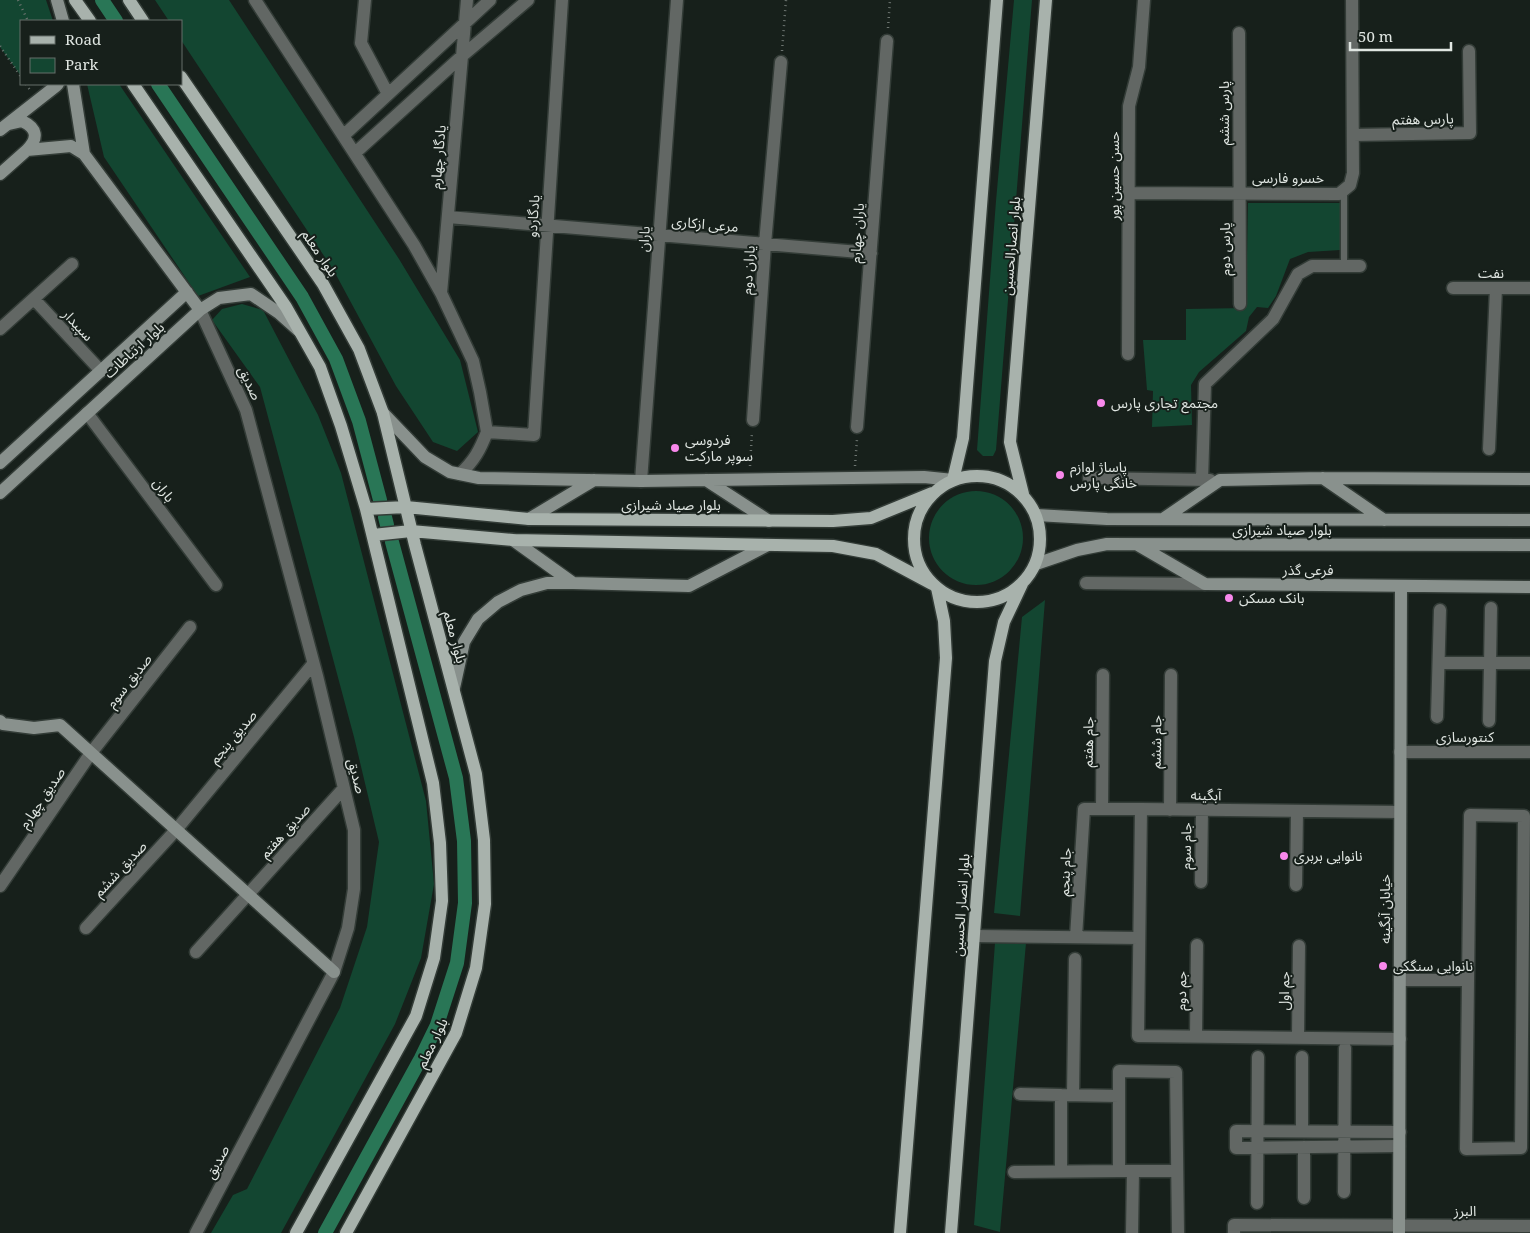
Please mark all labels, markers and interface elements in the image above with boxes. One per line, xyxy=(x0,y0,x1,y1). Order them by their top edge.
legend xyxy=(20,20,182,85)
scale bar xyxy=(1350,20,1451,52)
text: 50 m xyxy=(1358,26,1393,46)
text: Road xyxy=(65,29,101,49)
text: Park xyxy=(65,54,99,74)
street label: پارس ششم xyxy=(1214,81,1235,145)
street label: پارس هفتم xyxy=(1392,108,1454,131)
street label: یادگار چهارم xyxy=(425,124,452,190)
street label: حسن حسین پور xyxy=(1104,131,1124,222)
street label: خسرو فارسی xyxy=(1252,168,1324,187)
street label: یادگار‌دو xyxy=(522,194,543,238)
street label: بلوار انصارالحسین xyxy=(997,196,1024,296)
street label: یاران چهارم xyxy=(845,202,870,264)
street label: مرعی ازکاری xyxy=(671,211,739,236)
street label: پارس دوم xyxy=(1215,222,1236,276)
street label: بلوار معلم xyxy=(296,225,343,281)
street label: یاران xyxy=(633,225,654,253)
street label: یاران دوم xyxy=(736,245,761,295)
street label: نفت xyxy=(1478,263,1504,282)
street label: سپیدار xyxy=(57,304,98,346)
street label: بلوار ارتباطات xyxy=(99,317,168,382)
street label: صدیق xyxy=(233,363,267,404)
place label: مجتمع تجاری پارس xyxy=(1111,393,1218,414)
marker: مجتمع تجاری پارس xyxy=(1095,397,1107,409)
place label: فردوسی سوپر مارکت xyxy=(685,430,753,466)
marker: فردوسی سوپر مارکت xyxy=(669,442,681,454)
place label: پاساژ لوازم خانگی پارس xyxy=(1070,457,1137,493)
marker: پاساژ لوازم خانگی پارس xyxy=(1054,469,1066,481)
street label: باران xyxy=(149,474,180,506)
street label: بلوار صیاد شیرازی xyxy=(621,495,721,514)
street label: بلوار صیاد شیرازی xyxy=(1232,520,1332,539)
street label: فرعی گذر xyxy=(1282,560,1333,579)
place label: بانک مسکن xyxy=(1239,588,1305,607)
marker: بانک مسکن xyxy=(1223,592,1235,604)
street label: بلوار معلم xyxy=(437,609,472,666)
street label: صدیق سوم xyxy=(102,650,157,713)
street label: صدیق پنجم xyxy=(204,705,263,769)
street label: جام ششم xyxy=(1146,715,1167,769)
street label: جام هفتم xyxy=(1078,716,1099,768)
street label: کنتورسازی xyxy=(1436,727,1494,746)
street label: صدیق xyxy=(343,756,371,796)
street label: صدیق چهارم xyxy=(14,763,71,833)
street label: آبگینه xyxy=(1190,785,1223,804)
street label: صدیق هفتم xyxy=(255,799,316,863)
street label: جام سوم xyxy=(1176,822,1197,870)
street label: صدیق ششم xyxy=(89,836,152,902)
place label: نانوایی بربری xyxy=(1294,846,1363,865)
street label: جام پنجم xyxy=(1054,847,1077,897)
marker: نانوایی بربری xyxy=(1278,850,1290,862)
street label: بلوار انصار الحسین xyxy=(947,853,974,957)
street label: خیابان آبگینه xyxy=(1375,874,1394,944)
place label: نانوایی سنگکی xyxy=(1393,956,1473,975)
marker: نانوایی سنگکی xyxy=(1377,960,1389,972)
street label: جم دوم xyxy=(1171,971,1192,1011)
street label: جم اول xyxy=(1274,971,1295,1011)
street label: بلوار معلم xyxy=(411,1014,454,1072)
street label: صدیق xyxy=(200,1141,234,1182)
street label: البرز xyxy=(1453,1201,1476,1220)

